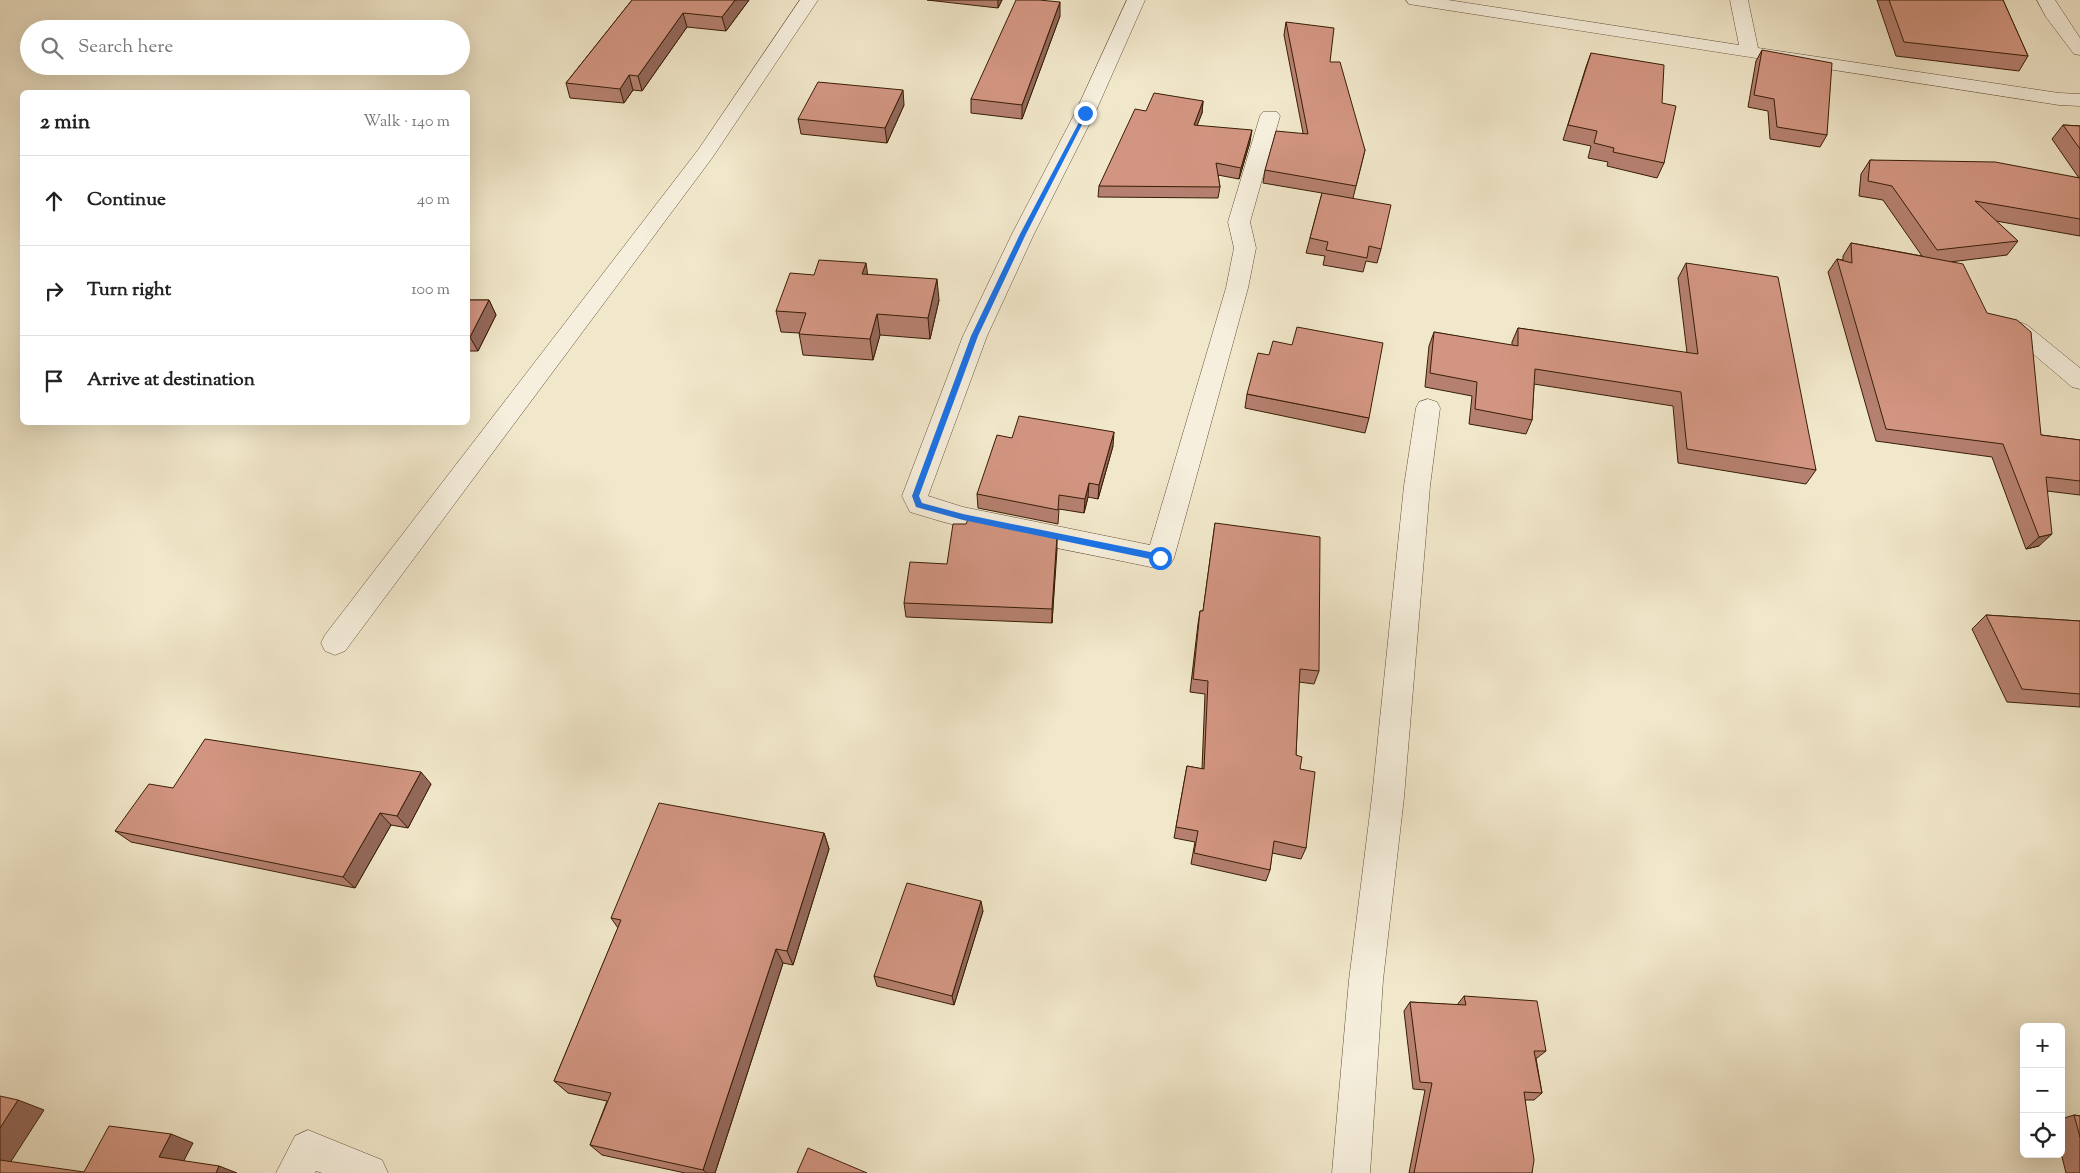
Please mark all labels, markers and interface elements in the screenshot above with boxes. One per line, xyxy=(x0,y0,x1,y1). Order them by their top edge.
search box xyxy=(20,20,470,75)
icon: search xyxy=(38,34,66,62)
text: Search here xyxy=(78,34,173,61)
route end xyxy=(1074,102,1097,125)
text: 2 min xyxy=(40,108,90,138)
text: Walk · 140 m xyxy=(363,111,450,134)
icon: ahead xyxy=(40,187,68,215)
text: Continue xyxy=(87,187,166,214)
text: 40 m xyxy=(417,189,450,212)
icon: right xyxy=(40,277,68,305)
text: Turn right xyxy=(87,277,171,304)
text: 100 m xyxy=(411,279,450,302)
icon: arrive xyxy=(40,367,68,395)
text: Arrive at destination xyxy=(87,367,255,394)
route start xyxy=(1149,547,1172,570)
map controls xyxy=(2020,1023,2065,1158)
button: + xyxy=(2020,1023,2065,1068)
button: − xyxy=(2020,1068,2065,1113)
button: locate xyxy=(2020,1113,2065,1158)

